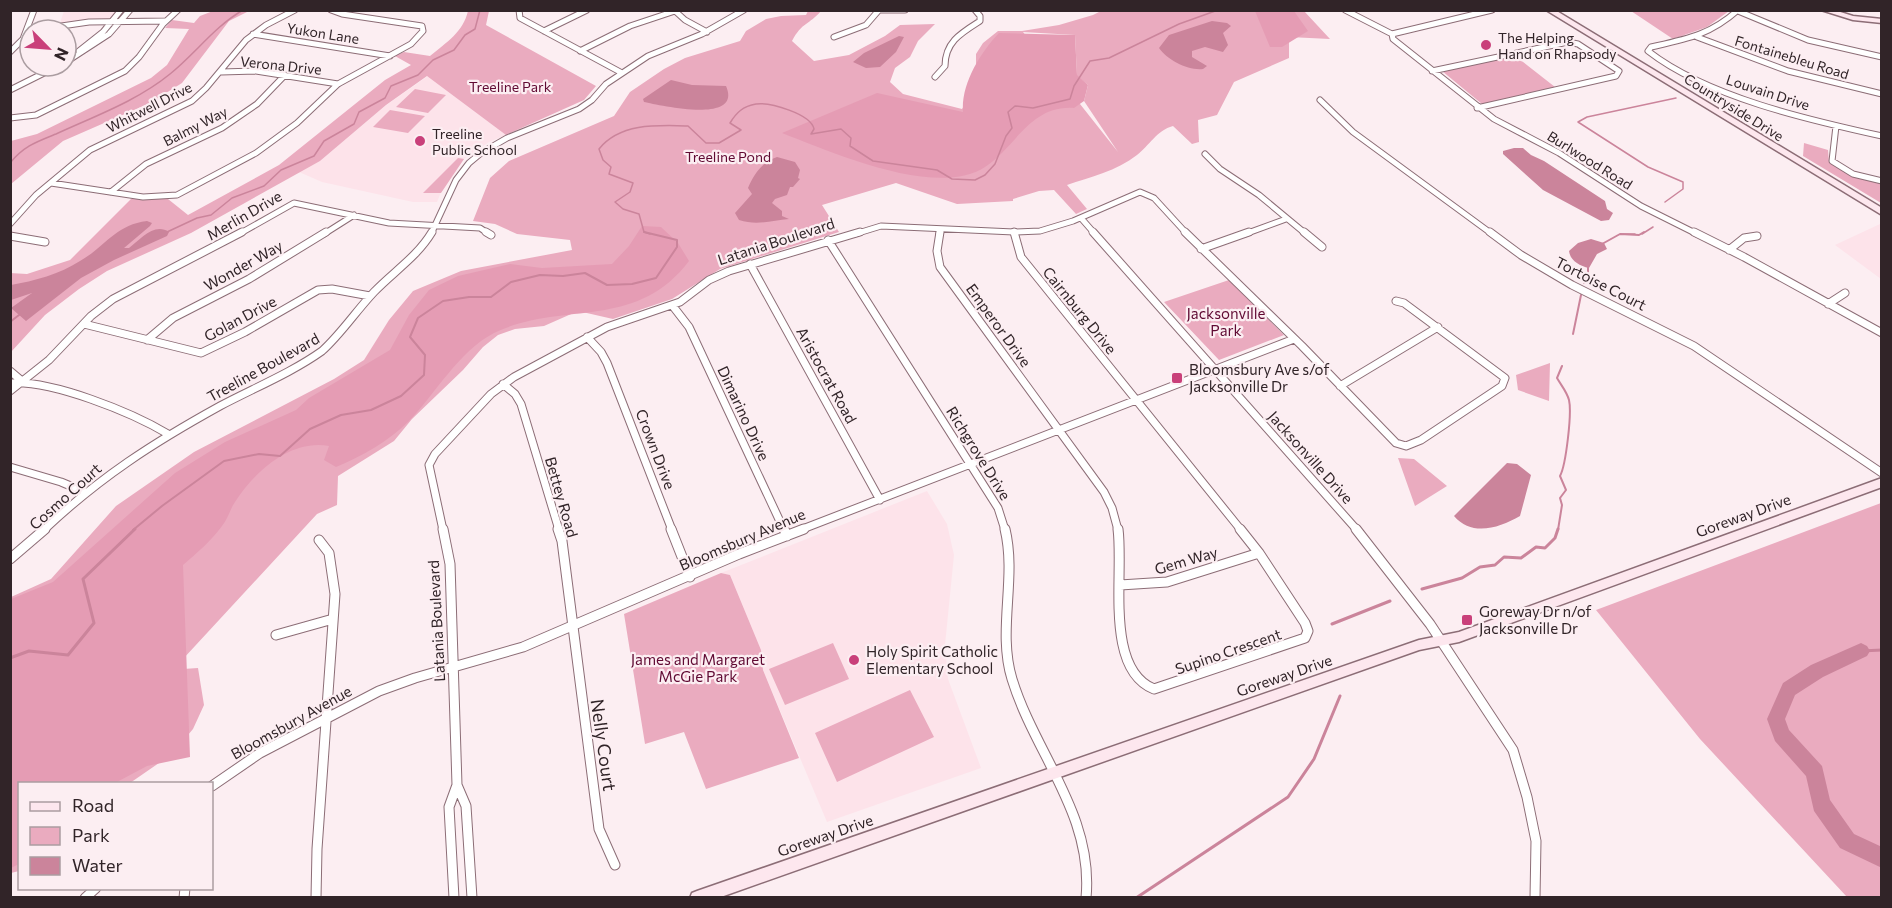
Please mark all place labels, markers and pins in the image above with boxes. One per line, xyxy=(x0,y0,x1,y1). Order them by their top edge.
place label: The Helping Hand on Rhapsody xyxy=(1498,29,1617,62)
marker: The Helping Hand on Rhapsody xyxy=(1479,38,1493,52)
place label: Treeline Public School xyxy=(432,125,517,158)
marker: Treeline Public School xyxy=(413,134,427,148)
place label: Bloomsbury Ave s/of Jacksonville Dr xyxy=(1189,360,1329,395)
marker: Bloomsbury Ave s/of Jacksonville Dr xyxy=(1170,371,1184,385)
place label: Goreway Dr n/of Jacksonville Dr xyxy=(1479,602,1591,637)
marker: Goreway Dr n/of Jacksonville Dr xyxy=(1460,613,1474,627)
place label: Holy Spirit Catholic Elementary School xyxy=(866,642,998,677)
marker: Holy Spirit Catholic Elementary School xyxy=(847,653,861,667)

